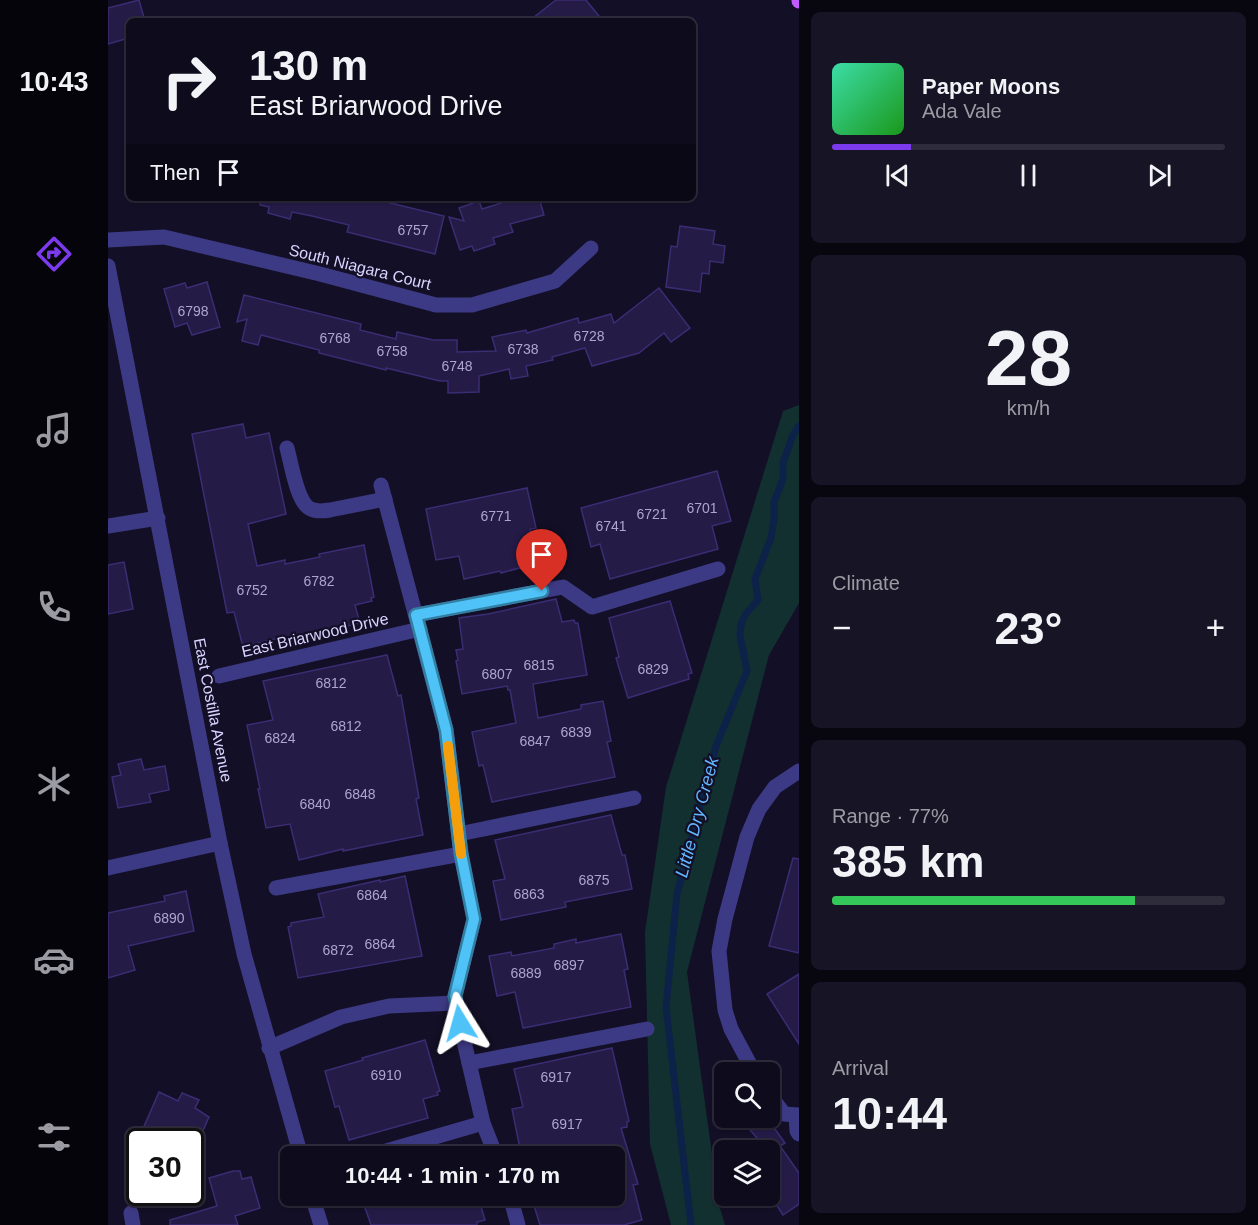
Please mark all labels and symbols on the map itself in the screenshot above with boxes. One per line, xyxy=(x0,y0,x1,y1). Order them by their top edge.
house number: 6757 xyxy=(397,222,429,238)
street label: South Niagara Court xyxy=(287,241,433,293)
house number: 6798 xyxy=(177,303,209,319)
house number: 6728 xyxy=(573,328,605,344)
house number: 6768 xyxy=(319,330,351,346)
house number: 6738 xyxy=(507,341,539,357)
house number: 6758 xyxy=(376,343,408,359)
house number: 6748 xyxy=(441,358,473,374)
house number: 6701 xyxy=(686,500,718,516)
house number: 6721 xyxy=(636,506,668,522)
house number: 6771 xyxy=(480,508,512,524)
house number: 6741 xyxy=(595,518,627,534)
pin xyxy=(516,529,567,591)
house number: 6782 xyxy=(303,573,335,589)
house number: 6752 xyxy=(236,582,268,598)
street label: East Briarwood Drive xyxy=(240,610,390,660)
street label: East Costilla Avenue xyxy=(191,636,235,784)
house number: 6815 xyxy=(523,657,555,673)
house number: 6829 xyxy=(637,661,669,677)
house number: 6807 xyxy=(481,666,513,682)
house number: 6812 xyxy=(315,675,347,691)
house number: 6812 xyxy=(330,718,362,734)
house number: 6839 xyxy=(560,724,592,740)
house number: 6824 xyxy=(264,730,296,746)
house number: 6847 xyxy=(519,733,551,749)
water label: Little Dry Creek xyxy=(671,754,723,879)
house number: 6848 xyxy=(344,786,376,802)
house number: 6840 xyxy=(299,796,331,812)
house number: 6875 xyxy=(578,872,610,888)
house number: 6863 xyxy=(513,886,545,902)
house number: 6864 xyxy=(356,887,388,903)
house number: 6890 xyxy=(153,910,185,926)
house number: 6864 xyxy=(364,936,396,952)
house number: 6872 xyxy=(322,942,354,958)
house number: 6897 xyxy=(553,957,585,973)
house number: 6889 xyxy=(510,965,542,981)
position arrow xyxy=(428,991,492,1055)
house number: 6910 xyxy=(370,1067,402,1083)
house number: 6917 xyxy=(540,1069,572,1085)
house number: 6917 xyxy=(551,1116,583,1132)
speed limit sign: 30 xyxy=(126,1128,204,1206)

